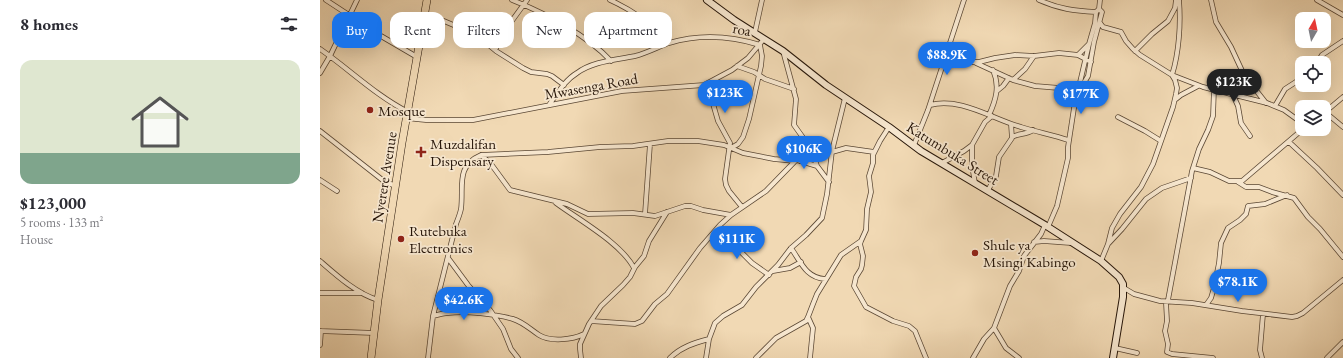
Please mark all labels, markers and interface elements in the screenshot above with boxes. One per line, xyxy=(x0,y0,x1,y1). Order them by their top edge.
chip: Buy xyxy=(332,12,382,48)
chip: Rent xyxy=(390,12,445,48)
chip: Filters xyxy=(453,12,514,48)
chip: New xyxy=(522,12,576,48)
chip: Apartment xyxy=(584,12,672,48)
north arrow xyxy=(1295,12,1331,48)
map controls xyxy=(1295,12,1331,136)
text: 8 homes xyxy=(20,13,78,35)
icon: filters xyxy=(278,13,300,35)
street label: roa xyxy=(731,18,753,40)
pin: $88.9K xyxy=(914,42,980,76)
text: $88.9K xyxy=(927,46,967,63)
button: locate xyxy=(1295,56,1331,92)
street label: Mwasenga Road xyxy=(543,68,640,104)
pin: $123K xyxy=(1206,69,1262,103)
text: $123K xyxy=(1216,73,1252,90)
pin: $123K xyxy=(697,80,753,114)
pin: $177K xyxy=(1053,81,1109,115)
text: $123K xyxy=(707,84,743,101)
text: $177K xyxy=(1063,85,1099,102)
icon: home xyxy=(124,86,196,158)
button: layers xyxy=(1295,100,1331,136)
place label: Mosque xyxy=(378,101,425,120)
marker: Mosque xyxy=(365,105,375,115)
street label: Katumbuka Street xyxy=(903,117,1003,189)
street label: Nyerere Avenue xyxy=(367,130,401,224)
place label: Muzdalifan Dispensary xyxy=(430,134,496,170)
pin: $106K xyxy=(776,136,832,170)
text: $106K xyxy=(786,140,822,157)
marker: Muzdalifan Dispensary xyxy=(415,146,427,158)
text: $123,000 xyxy=(20,192,86,214)
text: 5 rooms · 133 m² xyxy=(20,214,104,231)
place label: Rutebuka Electronics xyxy=(409,221,473,257)
pin: $111K xyxy=(709,226,765,260)
text: $111K xyxy=(719,230,755,247)
text: House xyxy=(20,231,53,248)
marker: Rutebuka Electronics xyxy=(396,234,406,244)
place label: Shule ya Msingi Kabingo xyxy=(983,235,1076,271)
marker: Shule ya Msingi Kabingo xyxy=(970,248,980,258)
pin: $78.1K xyxy=(1205,269,1271,303)
text: $78.1K xyxy=(1218,273,1258,290)
pin: $42.6K xyxy=(431,287,497,321)
text: $42.6K xyxy=(444,291,484,308)

